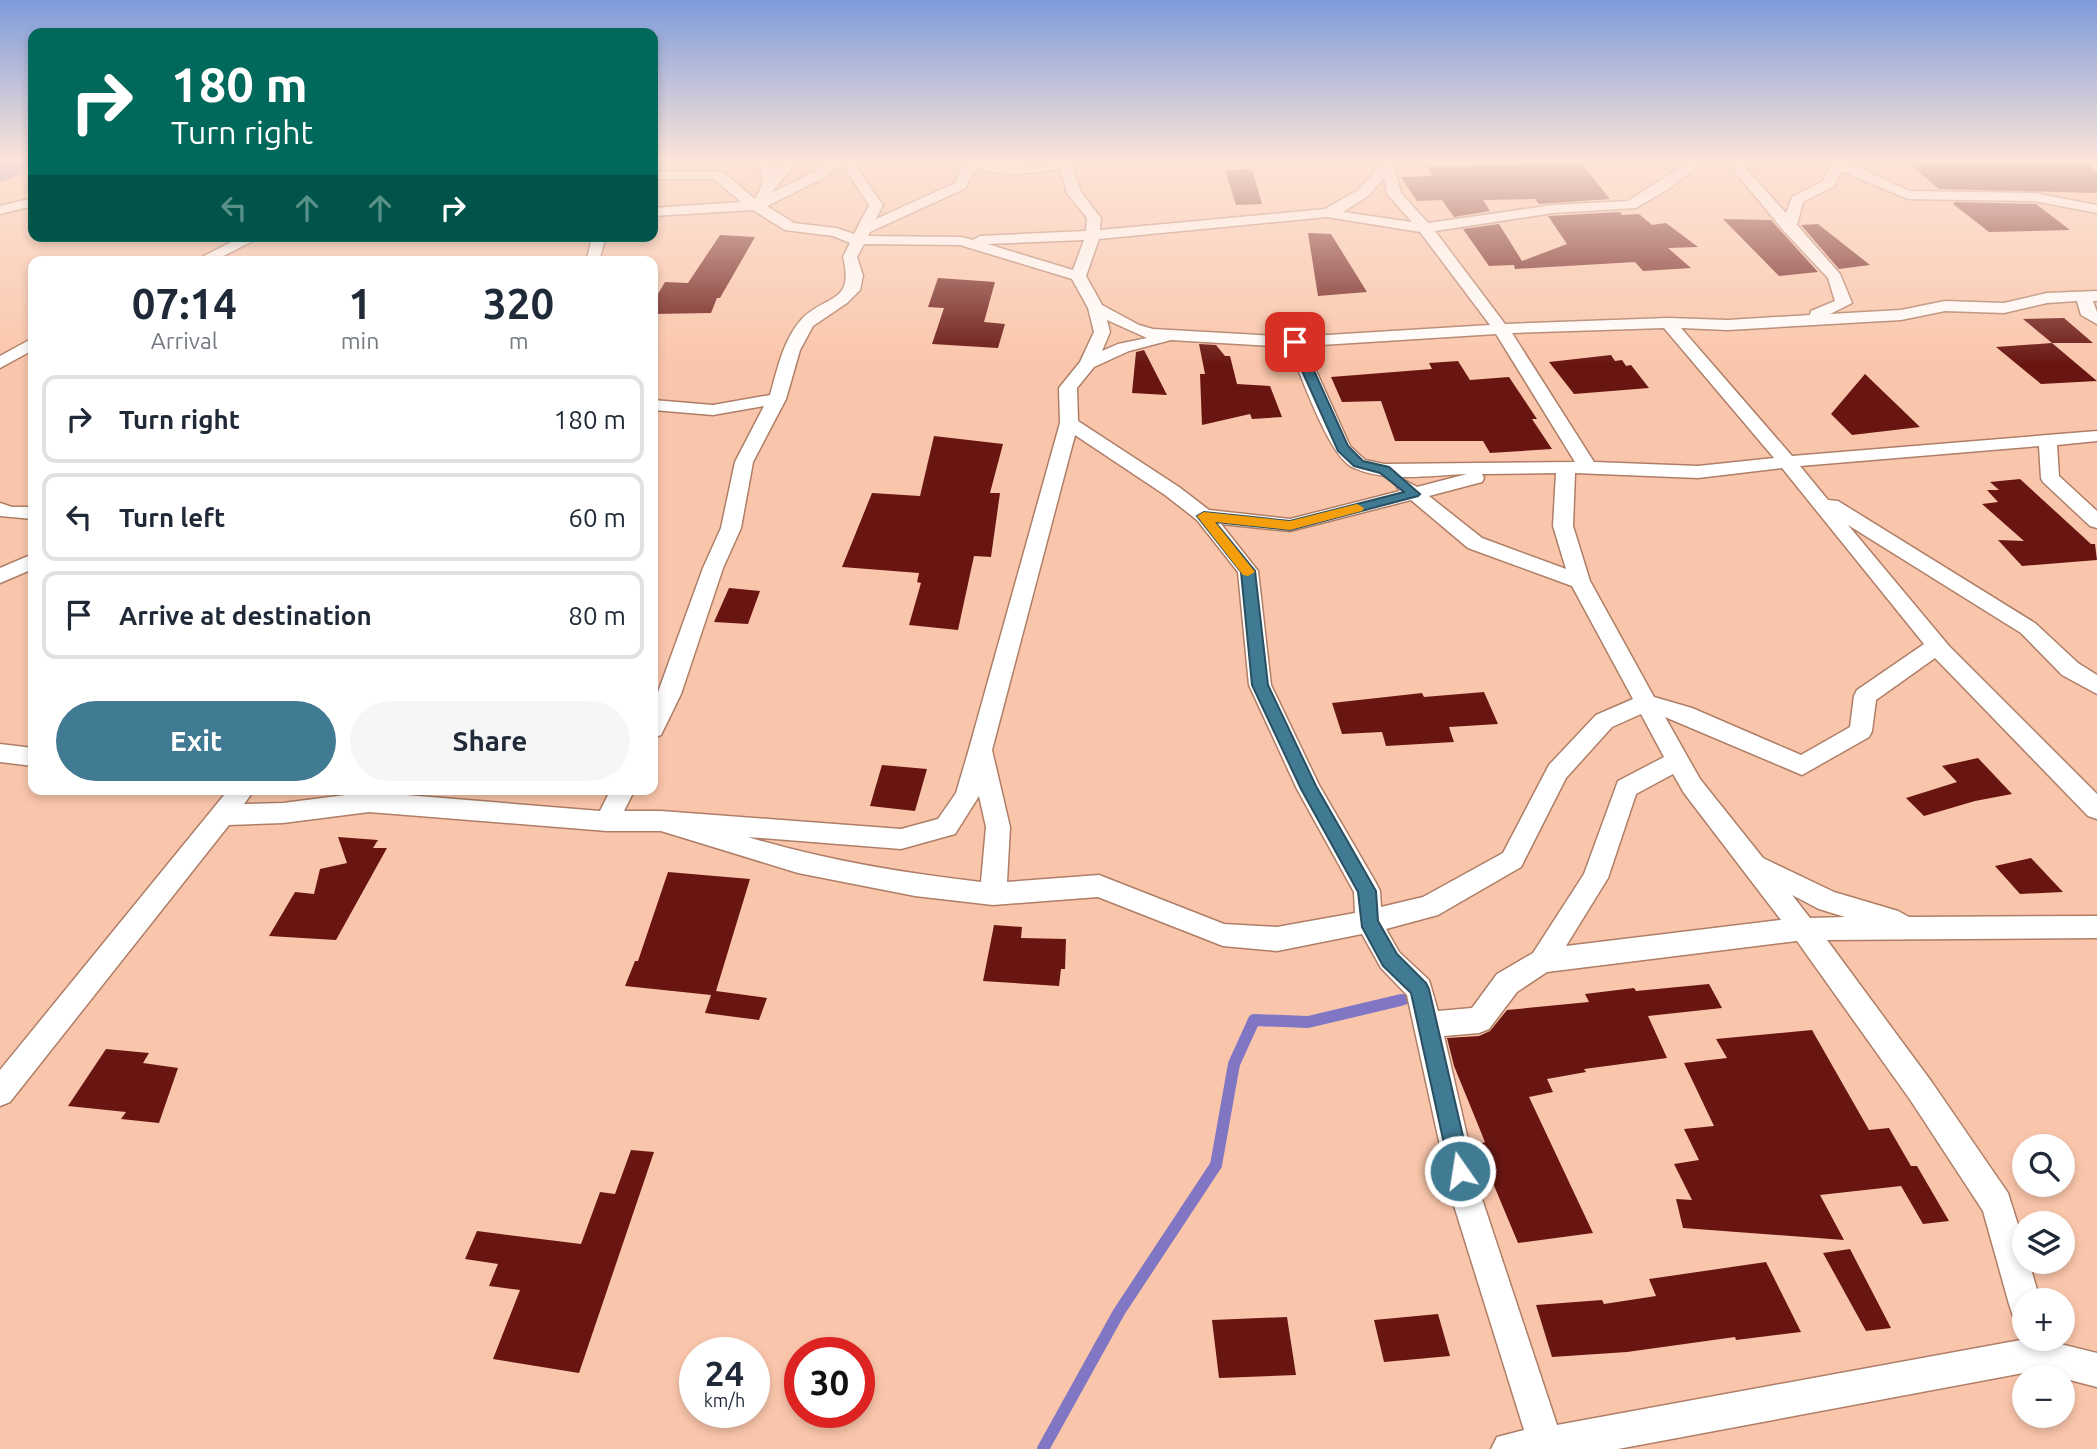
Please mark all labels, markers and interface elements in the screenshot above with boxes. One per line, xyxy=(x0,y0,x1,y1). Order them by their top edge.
icon: right xyxy=(56,56,147,147)
text: 180 m xyxy=(171,56,308,111)
text: Turn right xyxy=(171,114,313,150)
icon: left xyxy=(215,189,253,227)
icon: ahead xyxy=(288,189,326,227)
icon: ahead xyxy=(361,189,399,227)
icon: right xyxy=(434,189,472,227)
text: 07:14 xyxy=(132,280,237,327)
text: 1 xyxy=(348,280,372,327)
text: 320 xyxy=(483,280,554,327)
pin xyxy=(1265,312,1325,372)
icon: arrive xyxy=(1276,323,1314,361)
text: Arrival xyxy=(151,328,218,353)
text: min xyxy=(341,328,379,353)
text: m xyxy=(509,328,529,353)
icon: right xyxy=(60,400,98,438)
text: Turn right xyxy=(119,405,240,434)
text: 180 m xyxy=(554,405,626,434)
icon: left xyxy=(60,498,98,536)
text: Turn left xyxy=(119,503,225,532)
text: 60 m xyxy=(568,503,626,532)
icon: arrive xyxy=(60,596,98,634)
text: Arrive at destination xyxy=(119,601,372,630)
text: 80 m xyxy=(568,601,626,630)
button: Exit xyxy=(56,701,336,781)
button: Share xyxy=(350,701,630,781)
position arrow xyxy=(1423,1134,1497,1208)
map controls xyxy=(2012,1134,2075,1428)
button: search xyxy=(2012,1134,2075,1197)
button: layers xyxy=(2012,1211,2075,1274)
button: + xyxy=(2012,1288,2075,1351)
speed limit sign: 30 xyxy=(784,1337,875,1428)
text: 24 xyxy=(705,1353,744,1393)
button: − xyxy=(2012,1365,2075,1428)
text: km/h xyxy=(704,1390,745,1410)

